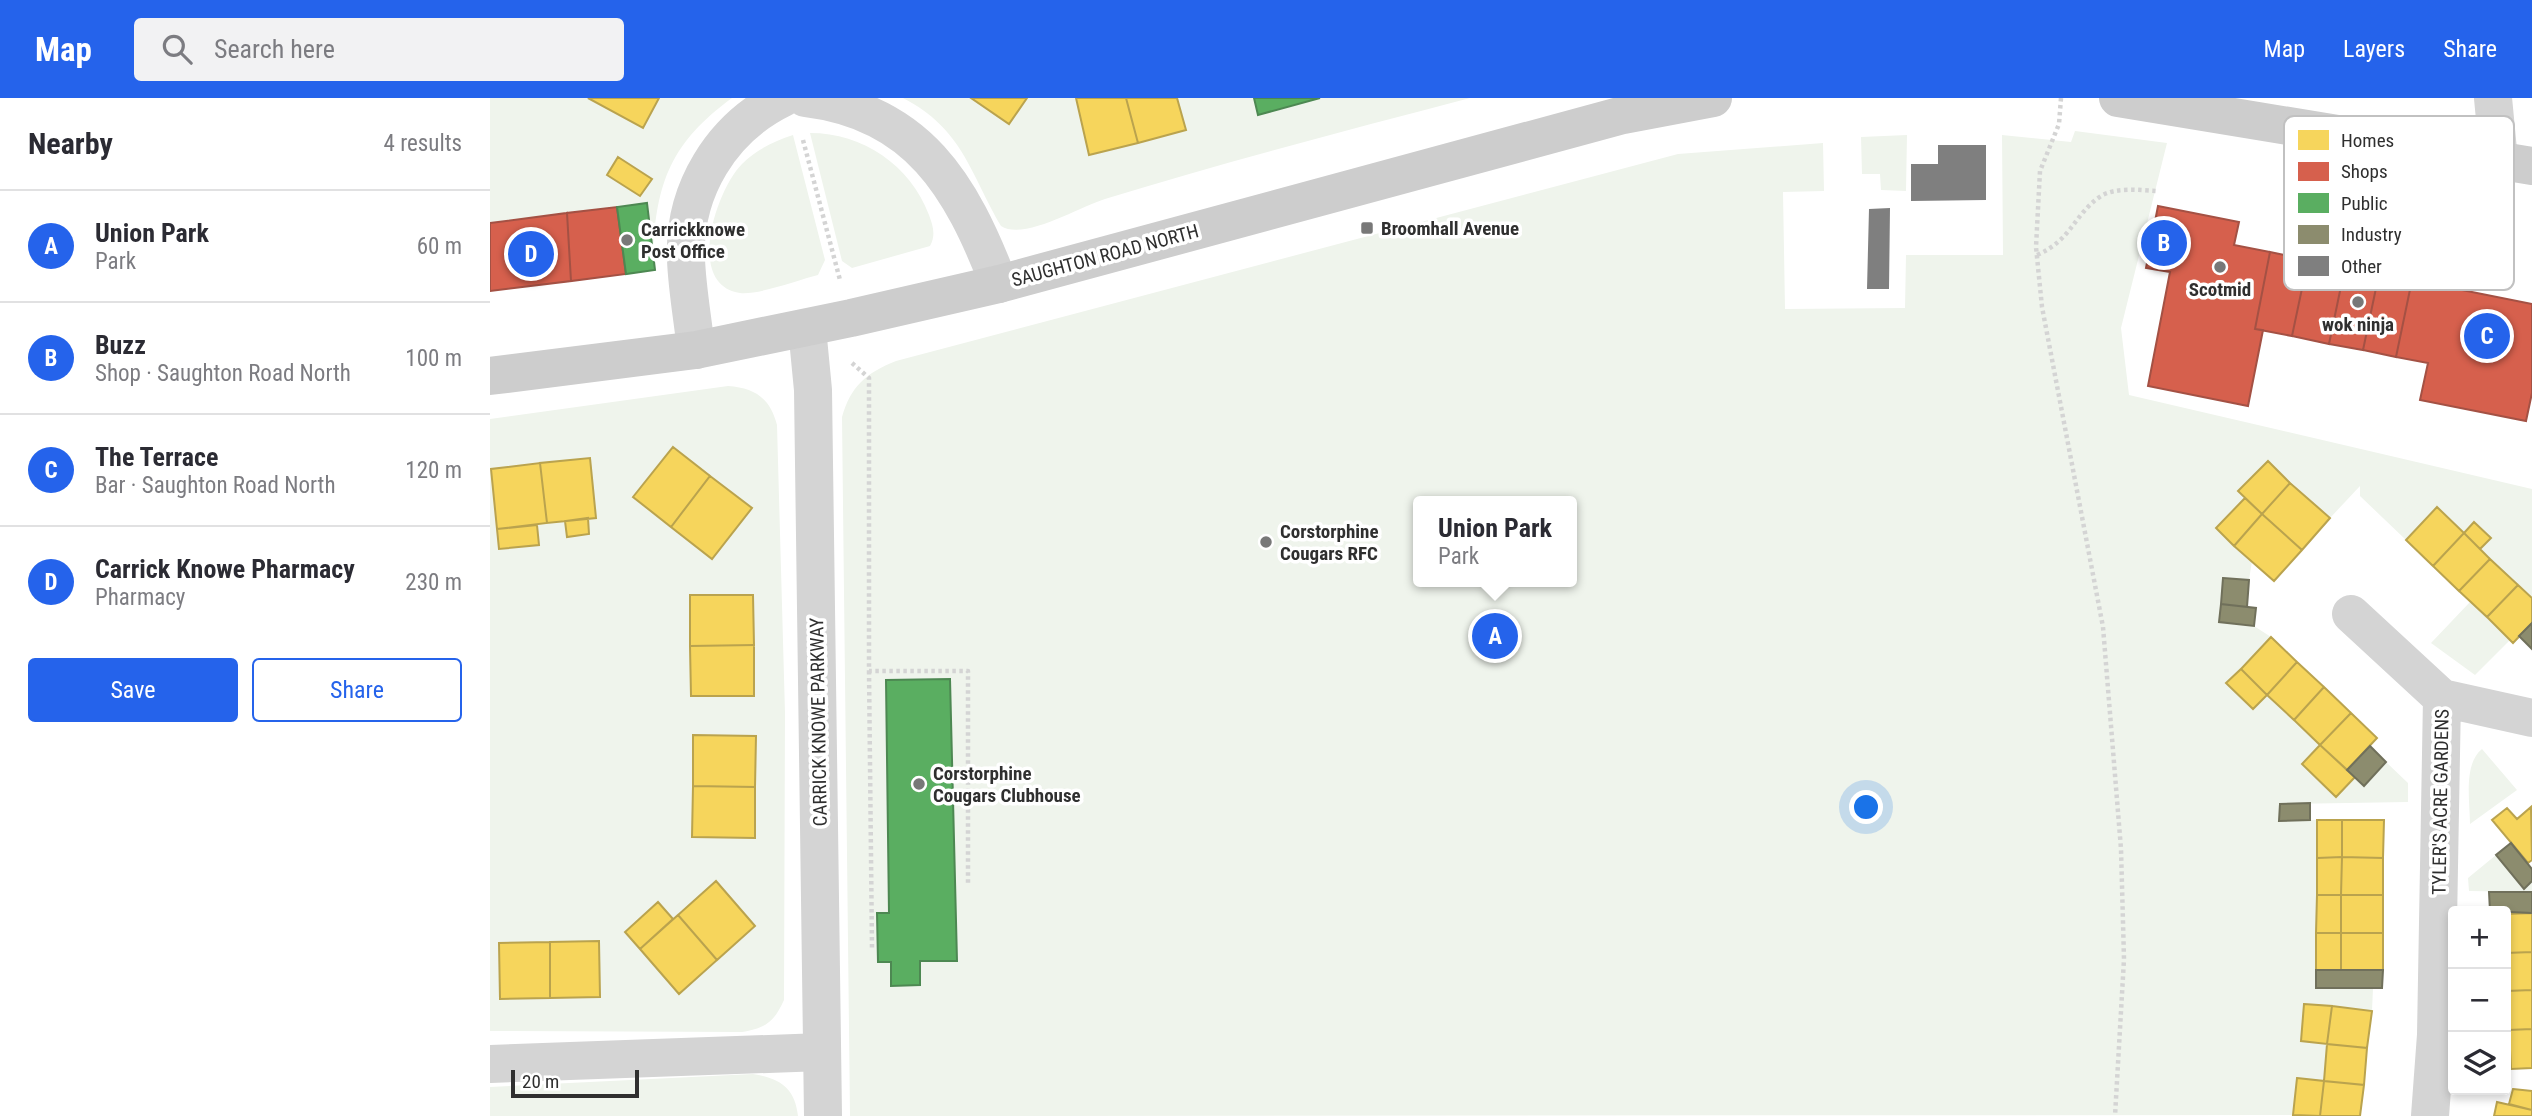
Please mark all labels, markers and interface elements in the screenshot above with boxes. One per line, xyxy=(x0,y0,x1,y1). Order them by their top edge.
search box xyxy=(134,18,624,81)
text: Map xyxy=(35,30,92,69)
icon: search xyxy=(158,30,196,68)
text: Search here xyxy=(214,34,335,64)
text: Map xyxy=(2264,35,2305,63)
text: Layers xyxy=(2343,35,2405,63)
text: Share xyxy=(2443,35,2497,63)
legend xyxy=(2284,116,2514,290)
text: Nearby xyxy=(28,126,113,161)
text: Homes xyxy=(2341,129,2394,152)
text: 4 results xyxy=(384,130,462,157)
text: Shops xyxy=(2341,160,2388,183)
text: Public xyxy=(2341,192,2388,215)
place label: Broomhall Avenue xyxy=(1381,217,1519,240)
pin: B xyxy=(2141,217,2187,269)
text: Union Park xyxy=(95,218,209,248)
place label: Carrickknowe Post Office xyxy=(641,218,745,263)
street label: SAUGHTON ROAD NORTH xyxy=(1009,219,1201,292)
marker: Broomhall Avenue xyxy=(1359,220,1375,236)
text: Industry xyxy=(2341,223,2402,246)
pin: D xyxy=(508,228,554,280)
marker: Carrickknowe Post Office xyxy=(619,232,635,248)
text: A xyxy=(44,233,58,260)
text: 60 m xyxy=(417,233,462,260)
text: Park xyxy=(95,248,136,275)
text: Other xyxy=(2341,255,2382,278)
marker: Scotmid xyxy=(2212,259,2228,275)
place label: Scotmid xyxy=(2189,278,2251,301)
marker: wok ninja xyxy=(2350,294,2366,310)
pin: C xyxy=(2464,310,2510,362)
place label: wok ninja xyxy=(2322,313,2394,336)
text: Buzz xyxy=(95,330,146,360)
text: B xyxy=(45,345,57,372)
text: 100 m xyxy=(405,345,462,372)
text: Shop · Saughton Road North xyxy=(95,360,351,387)
text: The Terrace xyxy=(95,442,218,472)
text: C xyxy=(44,457,58,484)
text: 120 m xyxy=(405,457,462,484)
text: Bar · Saughton Road North xyxy=(95,472,336,499)
popup xyxy=(1413,496,1577,587)
text: Union Park xyxy=(1438,513,1552,543)
place label: Corstorphine Cougars RFC xyxy=(1280,520,1378,565)
marker: Corstorphine Cougars RFC xyxy=(1258,534,1274,550)
text: Park xyxy=(1438,543,1479,570)
text: Carrick Knowe Pharmacy xyxy=(95,554,355,584)
text: D xyxy=(45,569,58,596)
text: 230 m xyxy=(405,569,462,596)
text: Pharmacy xyxy=(95,584,185,611)
pin: A xyxy=(1472,610,1518,662)
street label: CARRICK KNOWE PARKWAY xyxy=(805,617,832,827)
button: Save xyxy=(28,658,238,722)
button: Share xyxy=(252,658,462,722)
street label: TYLER'S ACRE GARDENS xyxy=(2427,709,2454,895)
place label: Corstorphine Cougars Clubhouse xyxy=(933,762,1081,807)
marker: Corstorphine Cougars Clubhouse xyxy=(911,776,927,792)
your location xyxy=(1849,790,1883,824)
map controls xyxy=(2448,906,2511,1095)
button: + xyxy=(2448,906,2511,969)
button: − xyxy=(2448,969,2511,1032)
button: layers xyxy=(2448,1032,2511,1095)
scale bar xyxy=(511,1067,639,1099)
text: 20 m xyxy=(522,1070,559,1093)

